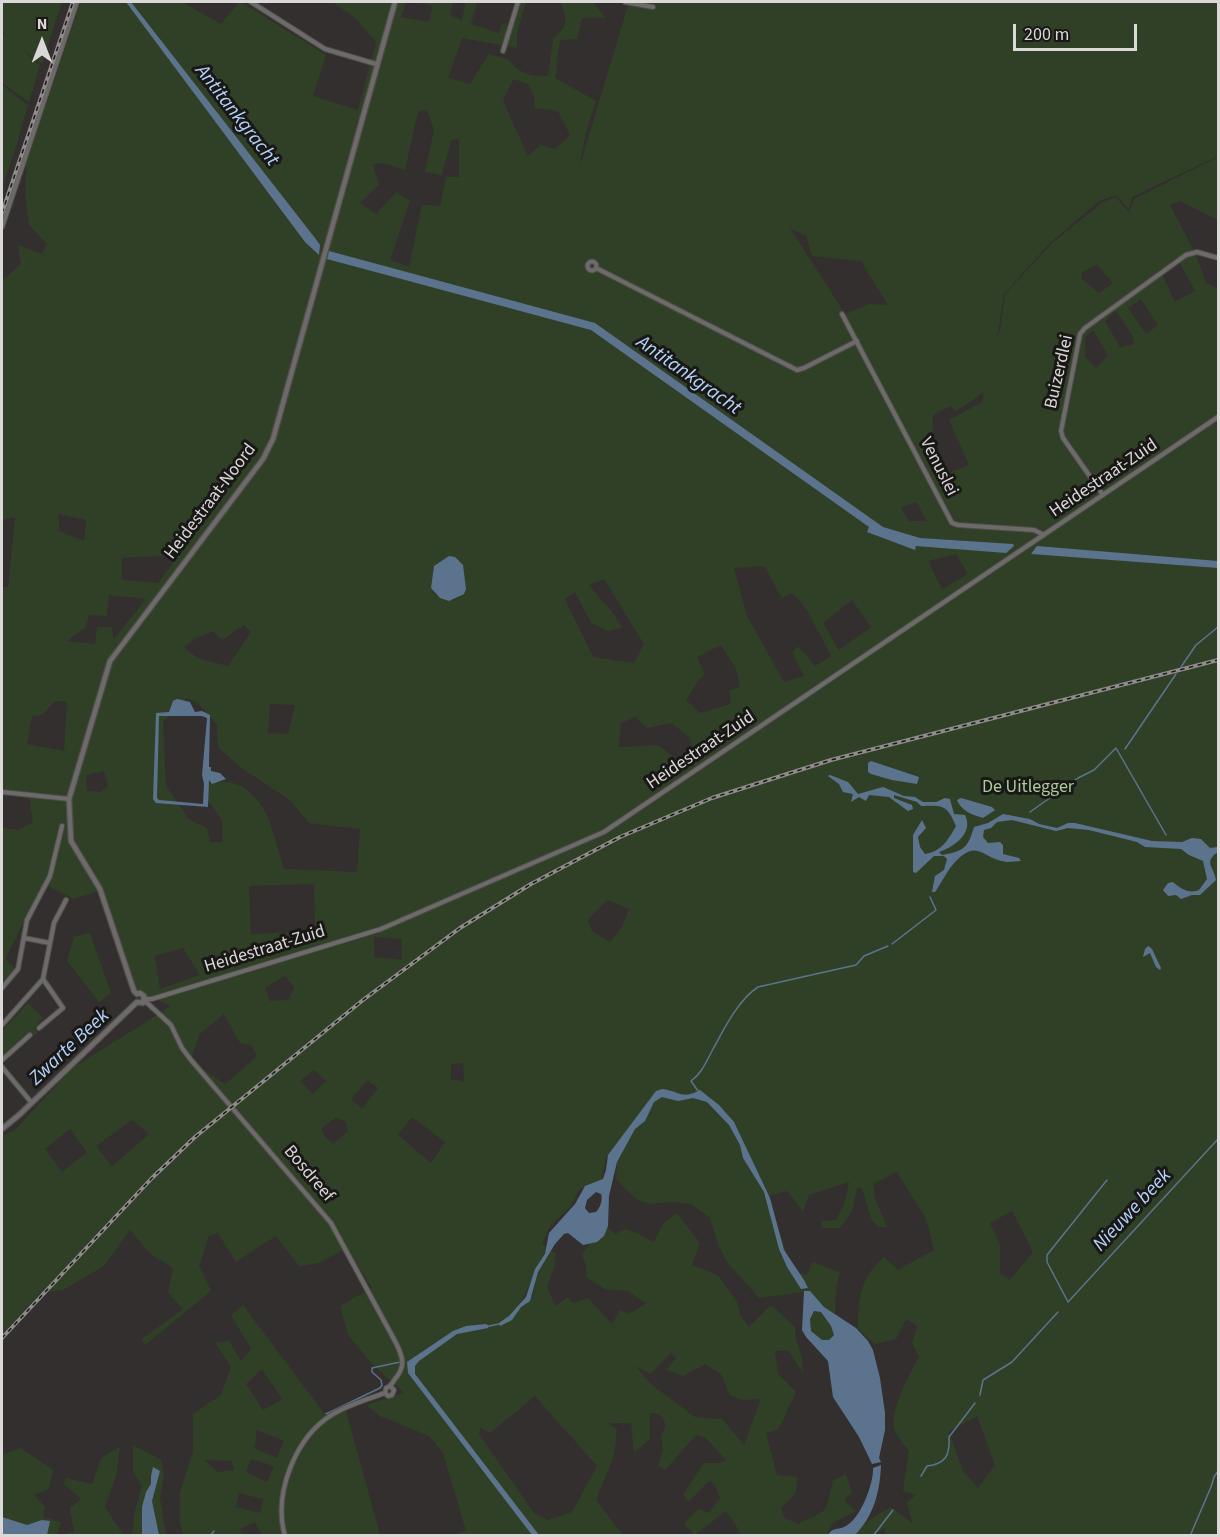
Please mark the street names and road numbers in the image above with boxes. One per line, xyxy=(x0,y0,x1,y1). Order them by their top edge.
street label: Buizerdlei xyxy=(1041,333,1079,411)
street label: Venuslei xyxy=(914,434,962,500)
street label: Heidestraat-Zuid xyxy=(1046,435,1162,523)
street label: Heidestraat-Noord xyxy=(160,440,262,564)
street label: Heidestraat-Zuid xyxy=(643,707,759,795)
street label: Heidestraat-Zuid xyxy=(202,921,328,979)
street label: Bosdreef xyxy=(278,1141,338,1207)

